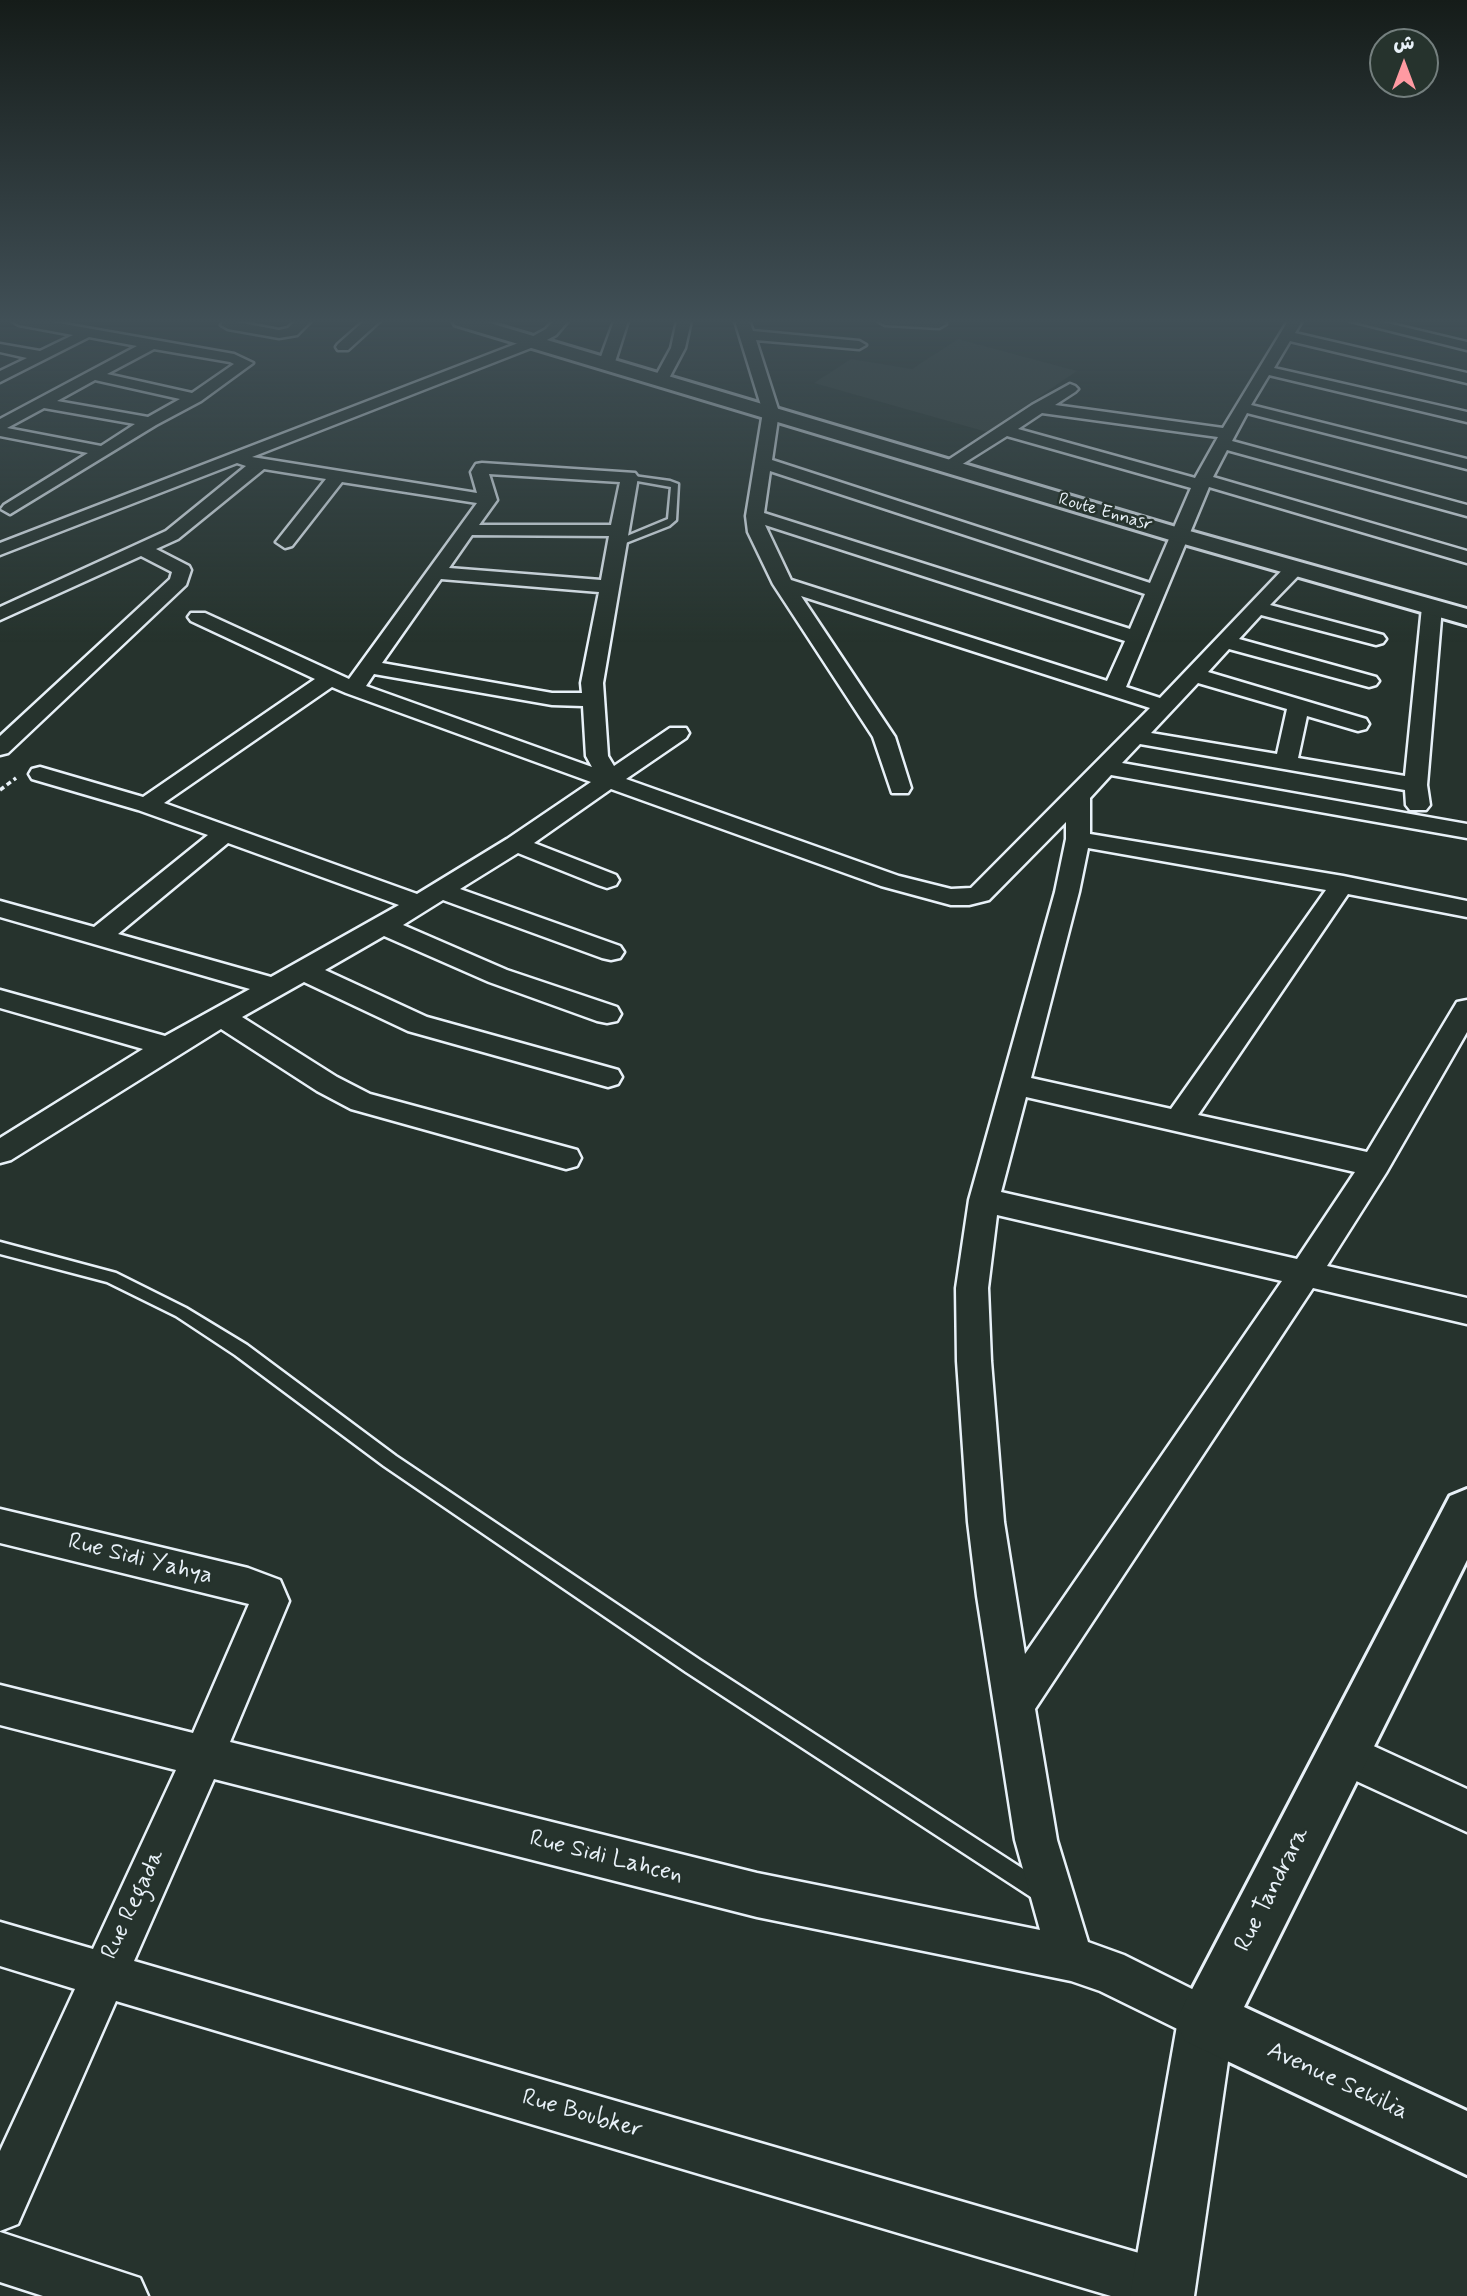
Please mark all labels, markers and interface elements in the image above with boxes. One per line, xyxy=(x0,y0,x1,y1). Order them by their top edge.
north arrow xyxy=(1369,28,1439,98)
text: ش xyxy=(1394,31,1414,56)
street label: Route Ennasr xyxy=(1056,489,1154,537)
street label: Rue Sidi Yahya xyxy=(65,1528,215,1592)
street label: Rue Tandrara xyxy=(1229,1823,1317,1957)
street label: Rue Sidi Lahcen xyxy=(526,1825,686,1891)
street label: Rue Regada xyxy=(96,1846,172,1964)
street label: Avenue Sekilia xyxy=(1262,2037,1412,2127)
street label: Rue Boubker xyxy=(518,2084,646,2146)

